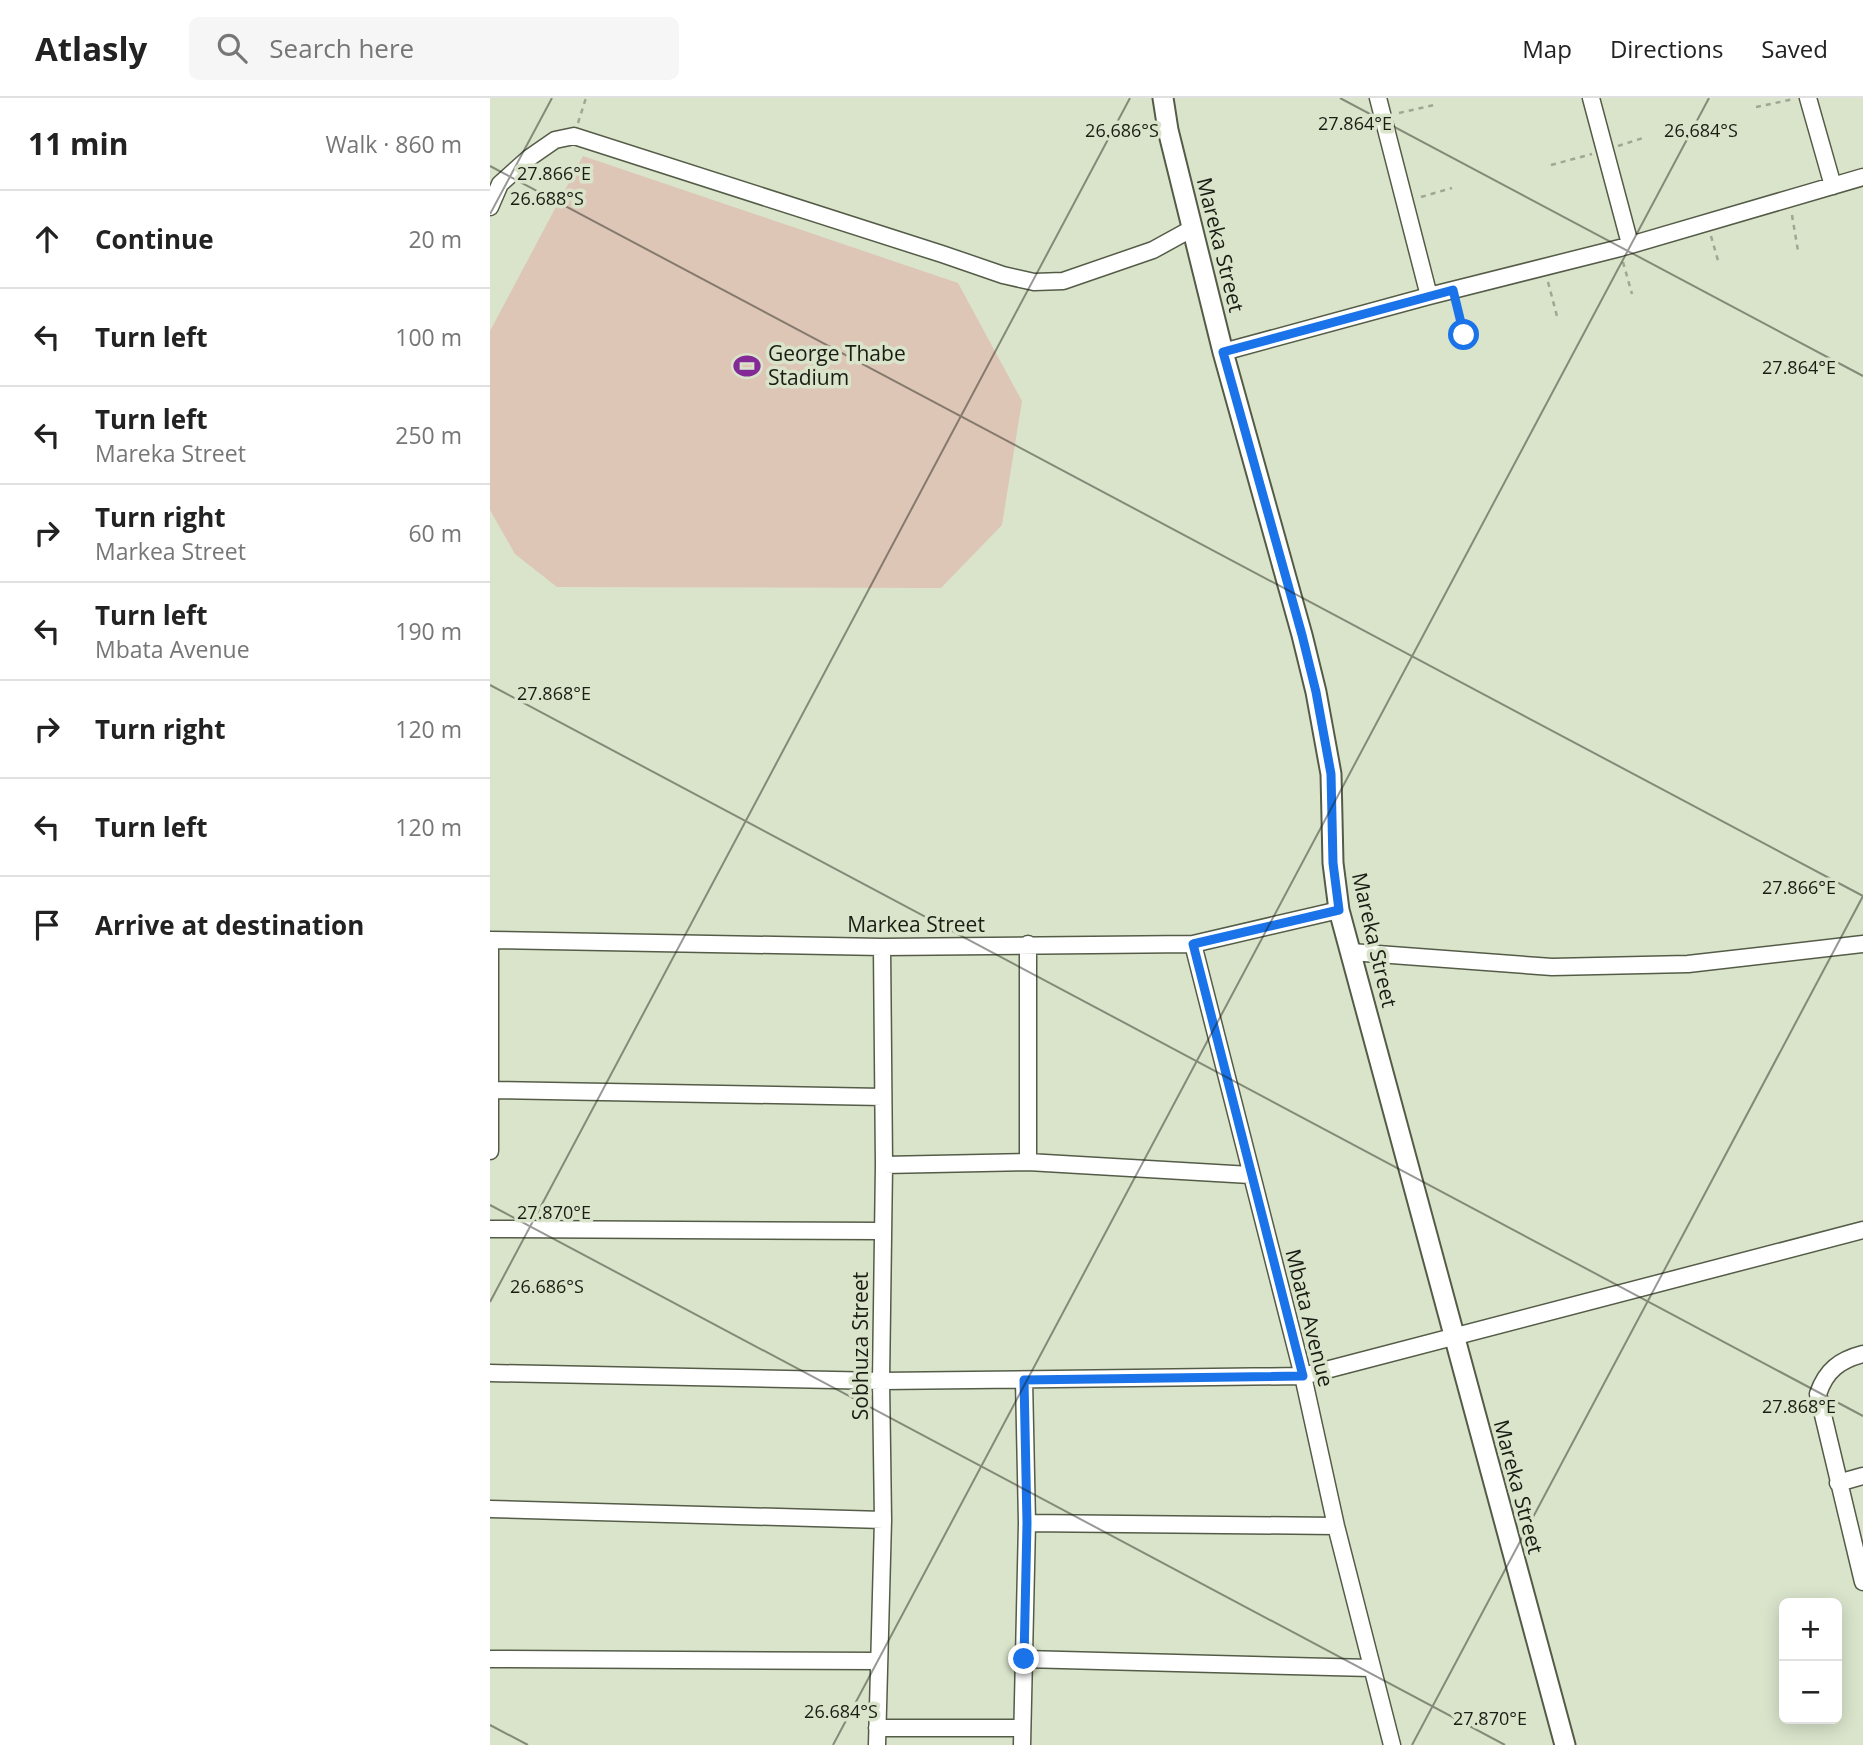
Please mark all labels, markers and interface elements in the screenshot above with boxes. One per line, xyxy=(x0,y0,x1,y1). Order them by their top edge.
search box xyxy=(189,17,679,80)
text: Atlasly xyxy=(35,26,147,71)
icon: search xyxy=(213,29,251,67)
text: Search here xyxy=(269,30,414,66)
text: Map xyxy=(1522,32,1572,65)
text: Directions xyxy=(1610,32,1723,65)
text: Saved xyxy=(1761,32,1828,65)
text: 27.864°E xyxy=(1318,111,1392,135)
text: 26.686°S xyxy=(1085,118,1159,142)
text: 26.684°S xyxy=(1664,118,1738,142)
text: 11 min xyxy=(28,123,128,164)
text: Walk · 860 m xyxy=(325,128,462,160)
text: 27.866°E xyxy=(517,161,591,185)
street label: Mareka Street xyxy=(1191,175,1251,315)
text: 26.688°S xyxy=(510,186,584,210)
icon: ahead xyxy=(28,220,66,258)
text: Continue xyxy=(95,221,214,257)
text: 20 m xyxy=(408,223,462,255)
icon: left xyxy=(28,318,66,356)
text: Turn left xyxy=(95,319,207,355)
route start xyxy=(1448,319,1479,350)
text: 100 m xyxy=(395,321,462,353)
place label: George Thabe Stadium xyxy=(768,339,906,391)
sports icon: George Thabe Stadium xyxy=(732,351,762,381)
text: 27.864°E xyxy=(1762,355,1836,379)
text: Turn left xyxy=(95,401,207,437)
icon: left xyxy=(28,416,66,454)
text: 250 m xyxy=(395,419,462,451)
text: Mareka Street xyxy=(95,437,246,469)
text: Turn right xyxy=(95,499,226,535)
icon: right xyxy=(28,514,66,552)
text: 60 m xyxy=(408,517,462,549)
text: Markea Street xyxy=(95,535,246,567)
text: Turn left xyxy=(95,597,207,633)
icon: left xyxy=(28,612,66,650)
text: 190 m xyxy=(395,615,462,647)
text: Mbata Avenue xyxy=(95,633,250,665)
text: 27.868°E xyxy=(517,681,591,705)
icon: right xyxy=(28,710,66,748)
text: Turn right xyxy=(95,711,226,747)
text: 120 m xyxy=(395,713,462,745)
icon: left xyxy=(28,808,66,846)
text: Turn left xyxy=(95,809,207,845)
text: 120 m xyxy=(395,811,462,843)
street label: Mareka Street xyxy=(1346,870,1404,1010)
text: 27.866°E xyxy=(1762,875,1836,899)
icon: arrive xyxy=(28,906,66,944)
text: Arrive at destination xyxy=(95,907,364,943)
street label: Markea Street xyxy=(847,910,985,938)
text: 27.870°E xyxy=(517,1200,591,1224)
street label: Mbata Avenue xyxy=(1279,1246,1341,1390)
street label: Sobhuza Street xyxy=(846,1272,874,1420)
text: 26.686°S xyxy=(510,1274,584,1298)
text: 27.868°E xyxy=(1762,1394,1836,1418)
street label: Mareka Street xyxy=(1488,1417,1550,1557)
map controls xyxy=(1779,1598,1842,1724)
button: + xyxy=(1779,1598,1842,1661)
route end xyxy=(1008,1643,1039,1674)
button: − xyxy=(1779,1661,1842,1724)
text: 26.684°S xyxy=(804,1699,878,1723)
text: 27.870°E xyxy=(1453,1706,1527,1730)

